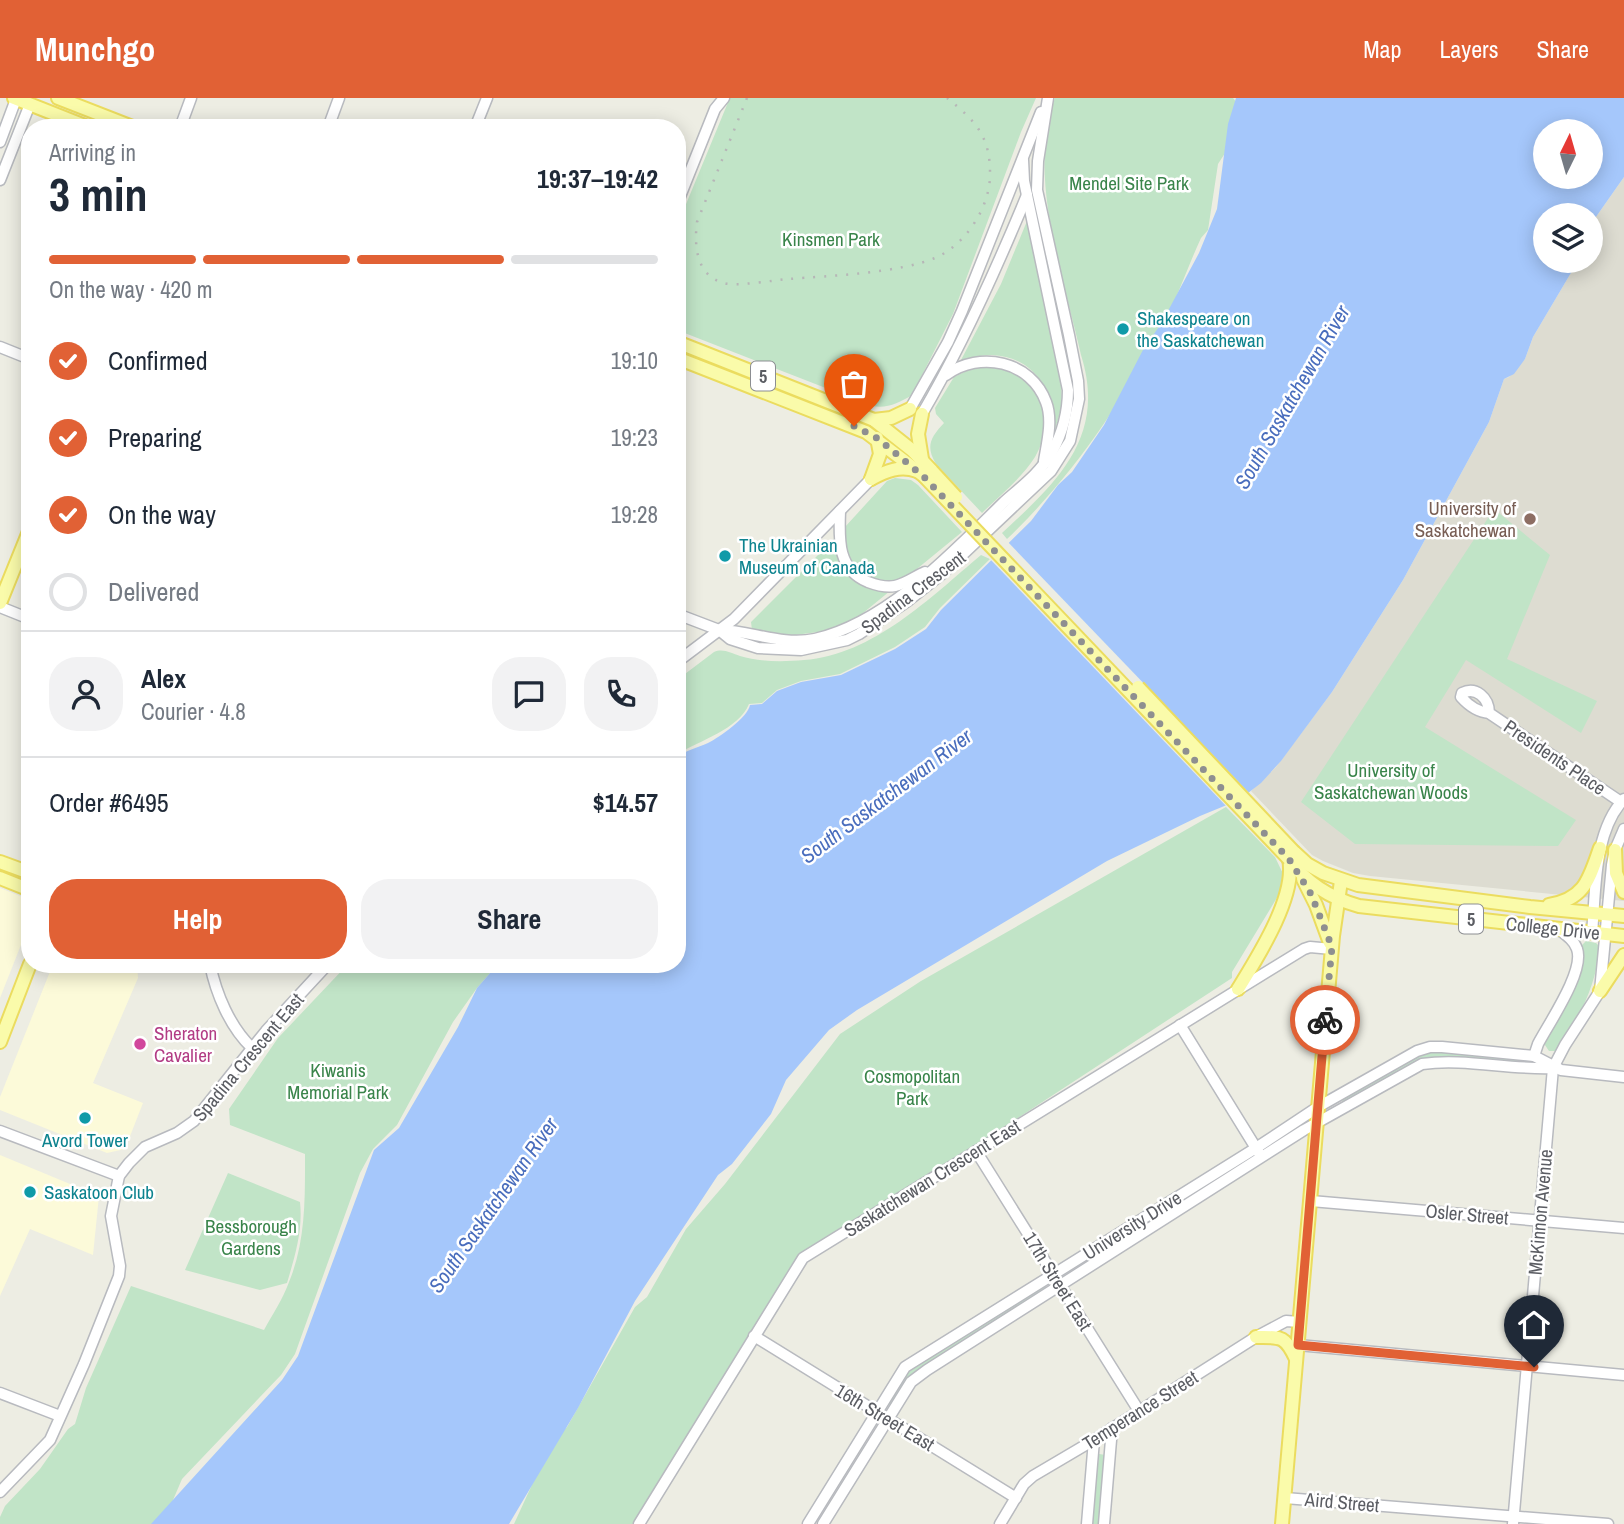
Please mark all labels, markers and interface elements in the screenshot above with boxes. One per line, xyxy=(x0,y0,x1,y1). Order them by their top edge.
text: Munchgo xyxy=(35,27,155,71)
text: Map xyxy=(1363,33,1401,65)
text: Layers xyxy=(1439,33,1498,65)
text: Share xyxy=(1536,33,1589,65)
north arrow xyxy=(1533,119,1603,189)
map controls xyxy=(1533,119,1603,273)
text: Arriving in xyxy=(49,137,136,168)
text: 19:37–19:42 xyxy=(537,161,658,196)
text: 3 min xyxy=(49,163,148,225)
park label: Mendel Site Park xyxy=(1069,170,1189,196)
button: layers xyxy=(1533,203,1603,273)
park label: Kinsmen Park xyxy=(782,226,880,252)
text: On the way · 420 m xyxy=(49,274,213,305)
water label: South Saskatchewan River xyxy=(1228,299,1357,494)
place label: Shakespeare on the Saskatchewan xyxy=(1137,305,1264,353)
marker: Shakespeare on the Saskatchewan xyxy=(1115,321,1131,337)
icon: check xyxy=(49,342,87,380)
text: Confirmed xyxy=(108,343,208,378)
text: 19:10 xyxy=(611,345,658,376)
pin xyxy=(824,354,884,426)
road number: 5 xyxy=(751,362,775,390)
icon: bag xyxy=(835,365,873,403)
icon: check xyxy=(49,419,87,457)
text: Preparing xyxy=(108,420,202,455)
text: 19:23 xyxy=(611,422,658,453)
place label: University of Saskatchewan xyxy=(1415,495,1517,543)
icon: check xyxy=(49,496,87,534)
text: On the way xyxy=(108,497,216,532)
text: 19:28 xyxy=(611,499,658,530)
marker: University of Saskatchewan xyxy=(1522,511,1538,527)
place label: The Ukrainian Museum of Canada xyxy=(739,532,875,580)
street label: Spadina Crescent xyxy=(855,544,971,640)
marker: The Ukrainian Museum of Canada xyxy=(717,548,733,564)
text: Delivered xyxy=(108,574,199,609)
button: person xyxy=(49,657,123,731)
button: chat xyxy=(492,657,566,731)
button: phone xyxy=(584,657,658,731)
text: Alex xyxy=(141,661,186,696)
text: Courier · 4.8 xyxy=(141,696,246,727)
street label: Presidents Place xyxy=(1499,713,1611,801)
water label: South Saskatchewan River xyxy=(794,721,979,870)
park label: University of Saskatchewan Woods xyxy=(1314,757,1468,805)
text: Order #6495 xyxy=(49,785,169,820)
text: $14.57 xyxy=(593,785,658,820)
button: Help xyxy=(49,879,347,959)
button: Share xyxy=(361,879,658,959)
road number: 5 xyxy=(1459,904,1483,934)
street label: College Drive xyxy=(1505,910,1601,946)
courier xyxy=(1290,985,1360,1055)
street label: Spadina Crescent East xyxy=(187,987,310,1127)
icon: bike xyxy=(1306,1001,1344,1039)
place label: Sheraton Cavalier xyxy=(154,1020,217,1068)
marker: Sheraton Cavalier xyxy=(132,1036,148,1052)
park label: Kiwanis Memorial Park xyxy=(287,1057,389,1105)
park label: Cosmopolitan Park xyxy=(864,1063,960,1111)
marker: Avord Tower xyxy=(77,1110,93,1126)
water label: South Saskatchewan River xyxy=(422,1111,565,1298)
street label: Saskatchewan Crescent East xyxy=(839,1113,1026,1243)
place label: Avord Tower xyxy=(41,1127,129,1153)
street label: McKinnon Avenue xyxy=(1522,1148,1558,1276)
place label: Saskatoon Club xyxy=(44,1179,154,1205)
marker: Saskatoon Club xyxy=(22,1184,38,1200)
street label: University Drive xyxy=(1078,1184,1186,1266)
street label: Osler Street xyxy=(1424,1197,1510,1231)
park label: Bessborough Gardens xyxy=(205,1213,297,1261)
street label: 17th Street East xyxy=(1017,1227,1099,1336)
pin xyxy=(1504,1295,1564,1367)
icon: home xyxy=(1515,1306,1553,1344)
street label: Temperance Street xyxy=(1077,1364,1203,1456)
street label: 16th Street East xyxy=(830,1377,940,1457)
street label: Aird Street xyxy=(1303,1486,1381,1518)

